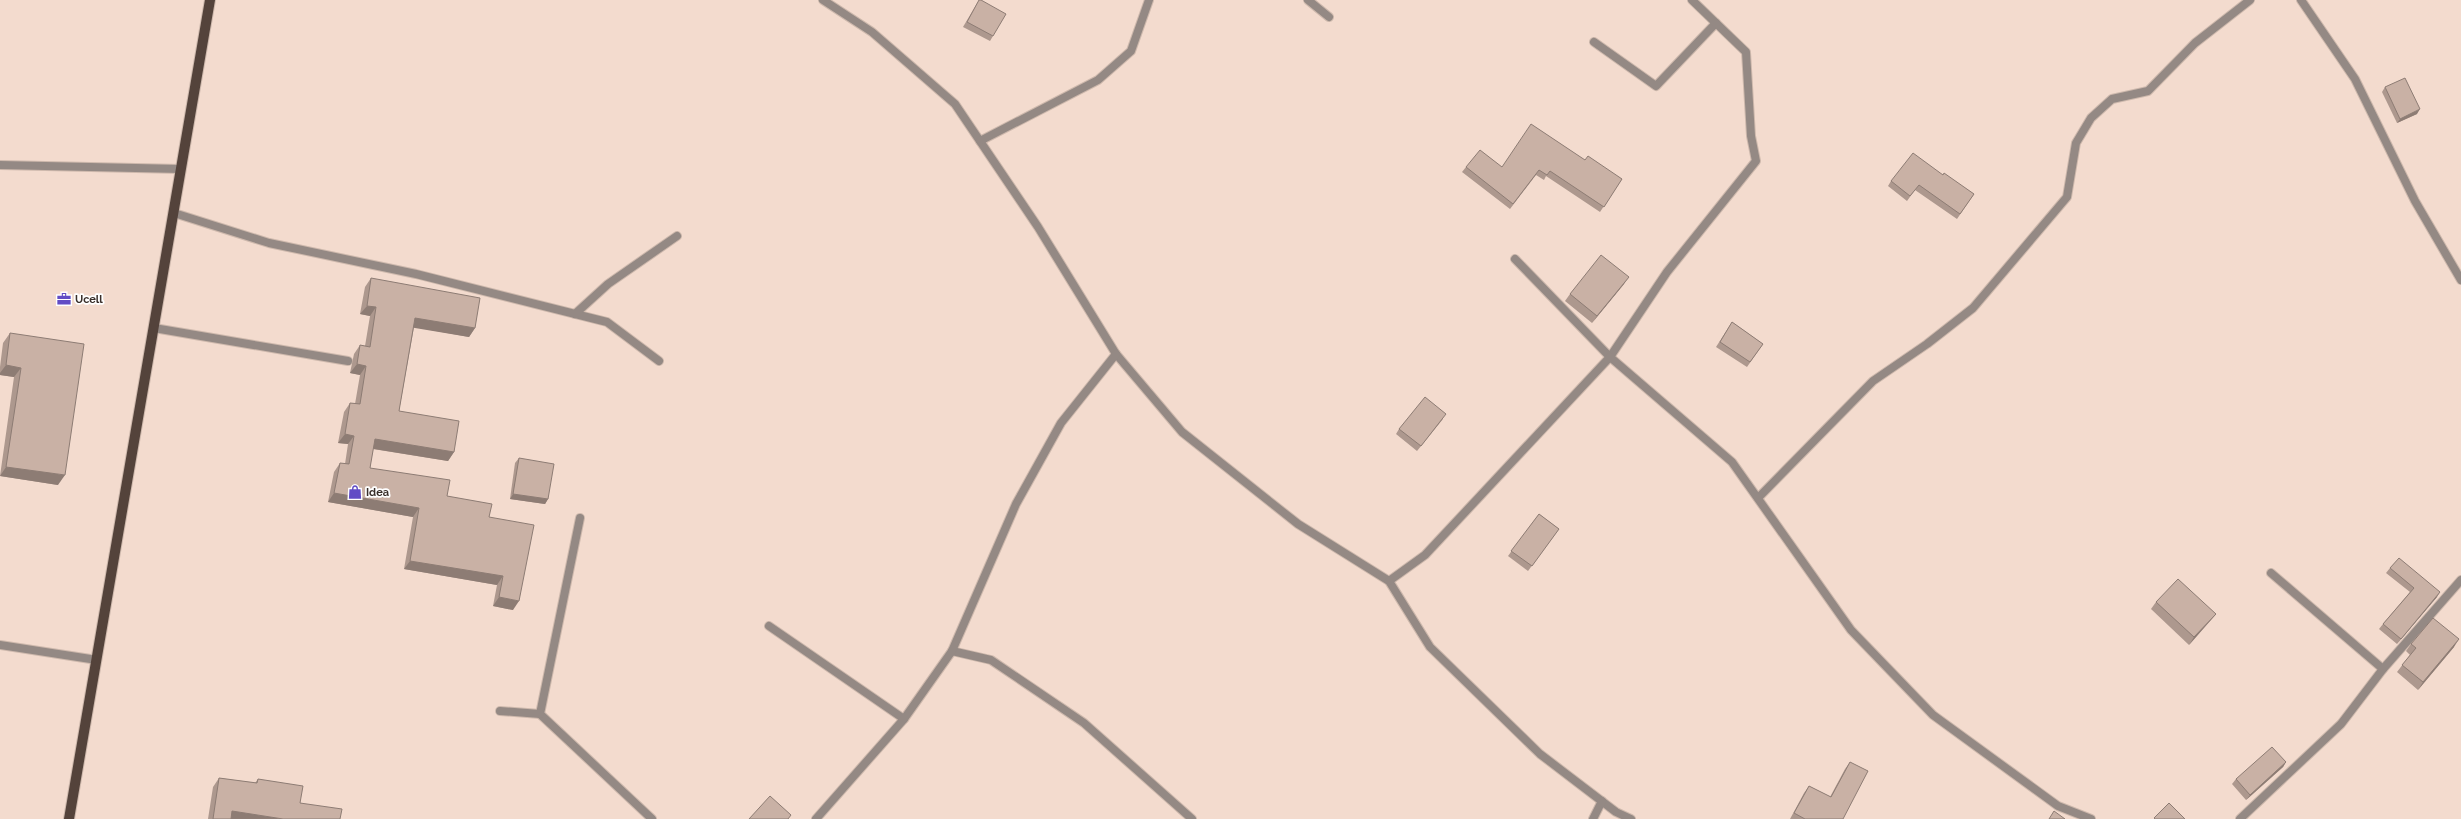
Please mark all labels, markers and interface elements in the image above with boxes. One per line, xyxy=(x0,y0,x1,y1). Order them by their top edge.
office icon: Ucell xyxy=(56,291,72,307)
place label: Ucell xyxy=(75,293,103,306)
shop icon: Idea xyxy=(347,484,363,500)
place label: Idea xyxy=(366,486,389,499)

